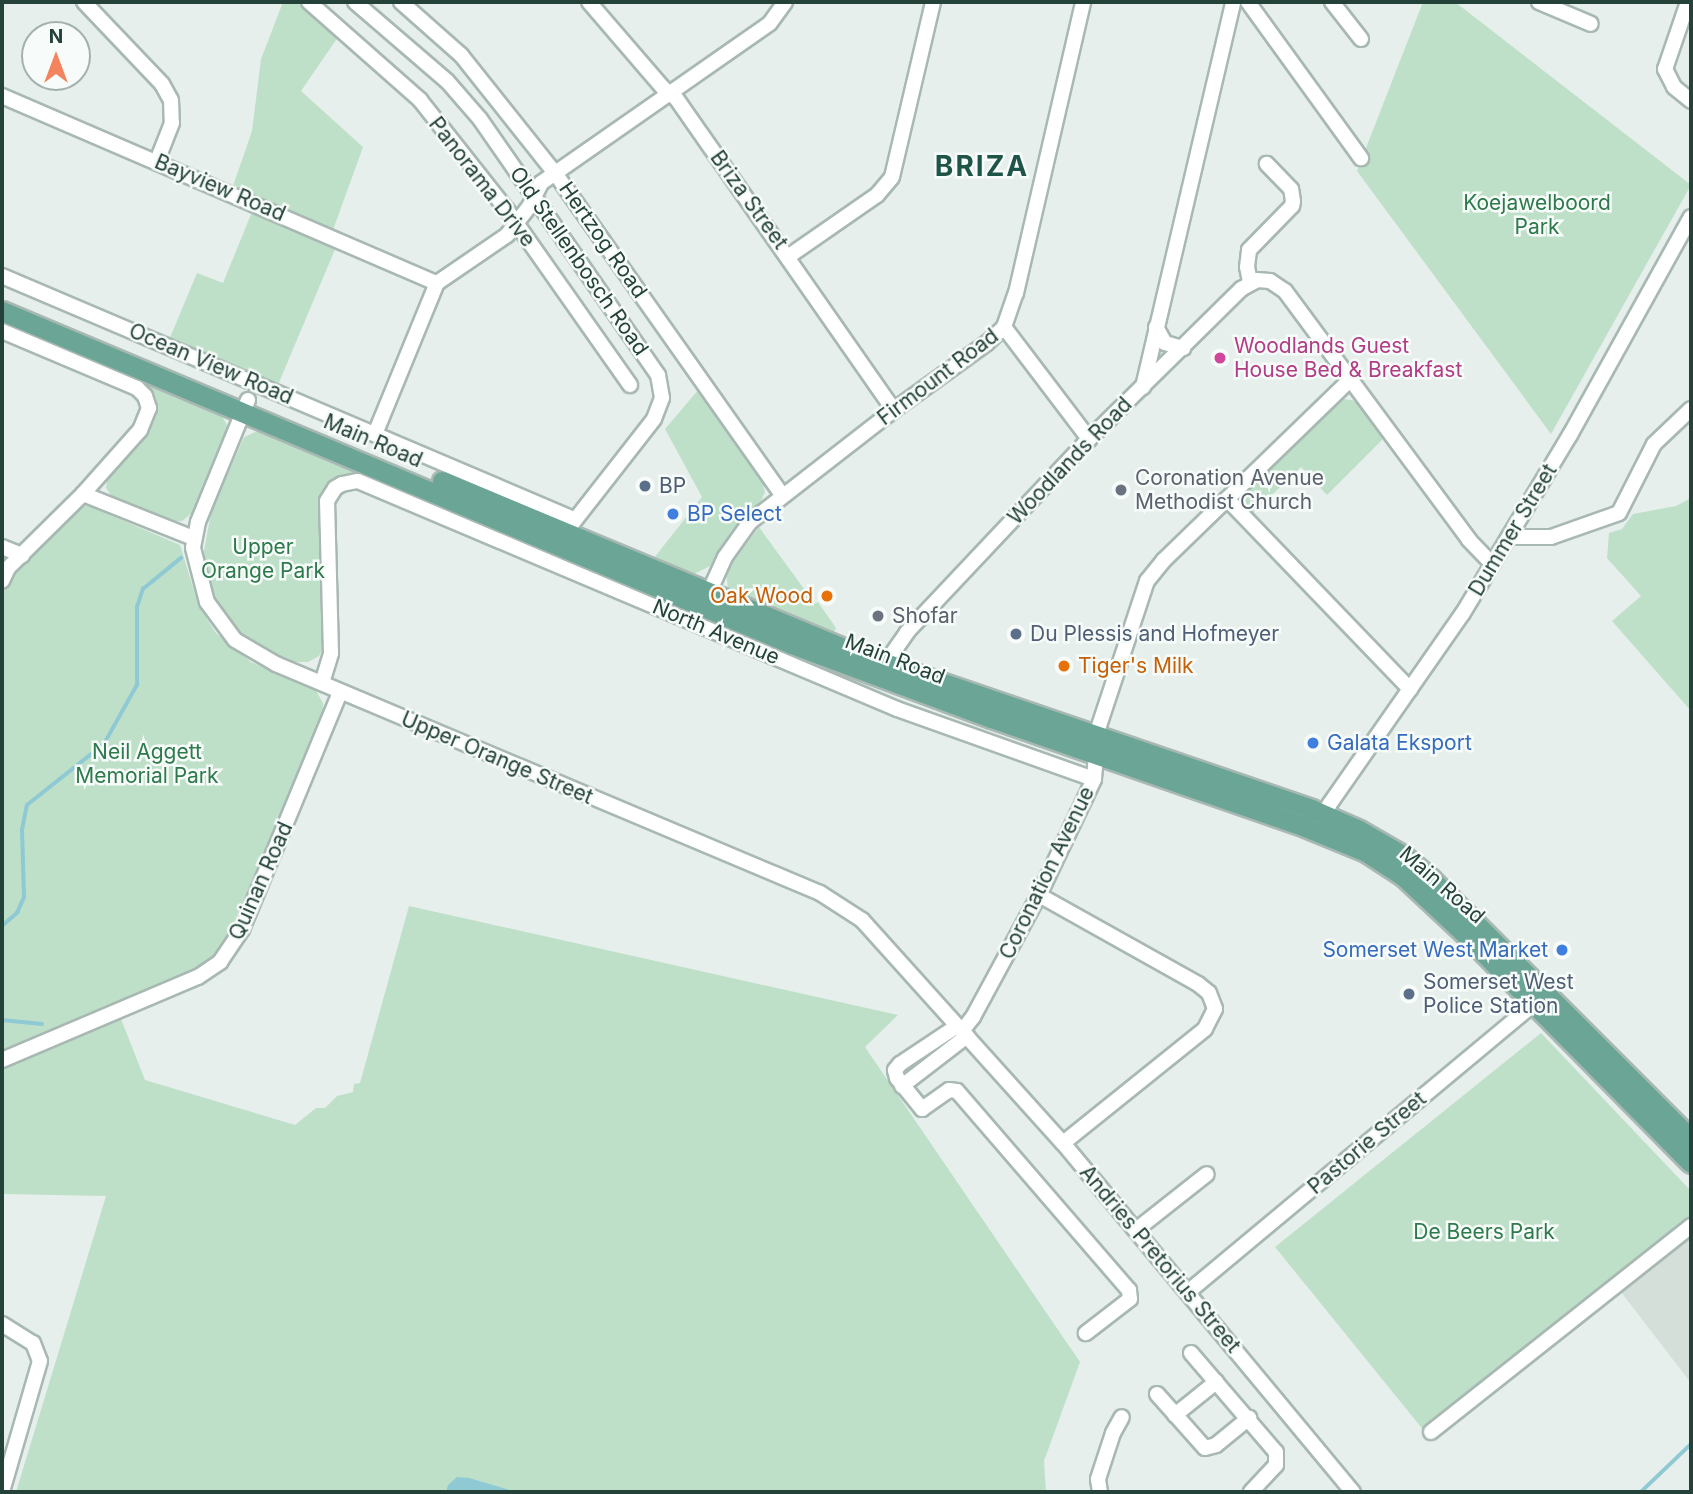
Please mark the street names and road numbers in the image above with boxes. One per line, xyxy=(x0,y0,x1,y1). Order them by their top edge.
street label: Panorama Drive xyxy=(423,112,541,252)
street label: Briza Street xyxy=(705,146,793,254)
street label: Bayview Road xyxy=(151,149,289,227)
street label: Old Stellenbosch Road xyxy=(504,162,654,360)
street label: Hertzog Road xyxy=(554,177,652,303)
street label: Ocean View Road xyxy=(125,318,297,410)
street label: Firmount Road xyxy=(873,323,1003,431)
street label: Woodlands Road xyxy=(1003,392,1137,530)
street label: Main Road xyxy=(320,409,426,473)
street label: Dummer Street xyxy=(1464,459,1562,601)
street label: North Avenue xyxy=(649,594,783,670)
street label: Main Road xyxy=(842,628,948,690)
street label: Upper Orange Street xyxy=(397,706,597,810)
street label: Coronation Avenue xyxy=(994,783,1100,963)
street label: Quinan Road xyxy=(224,818,298,944)
street label: Main Road xyxy=(1394,841,1490,929)
street label: Pastorie Street xyxy=(1303,1086,1431,1200)
street label: Andries Pretorius Street xyxy=(1074,1160,1246,1358)

